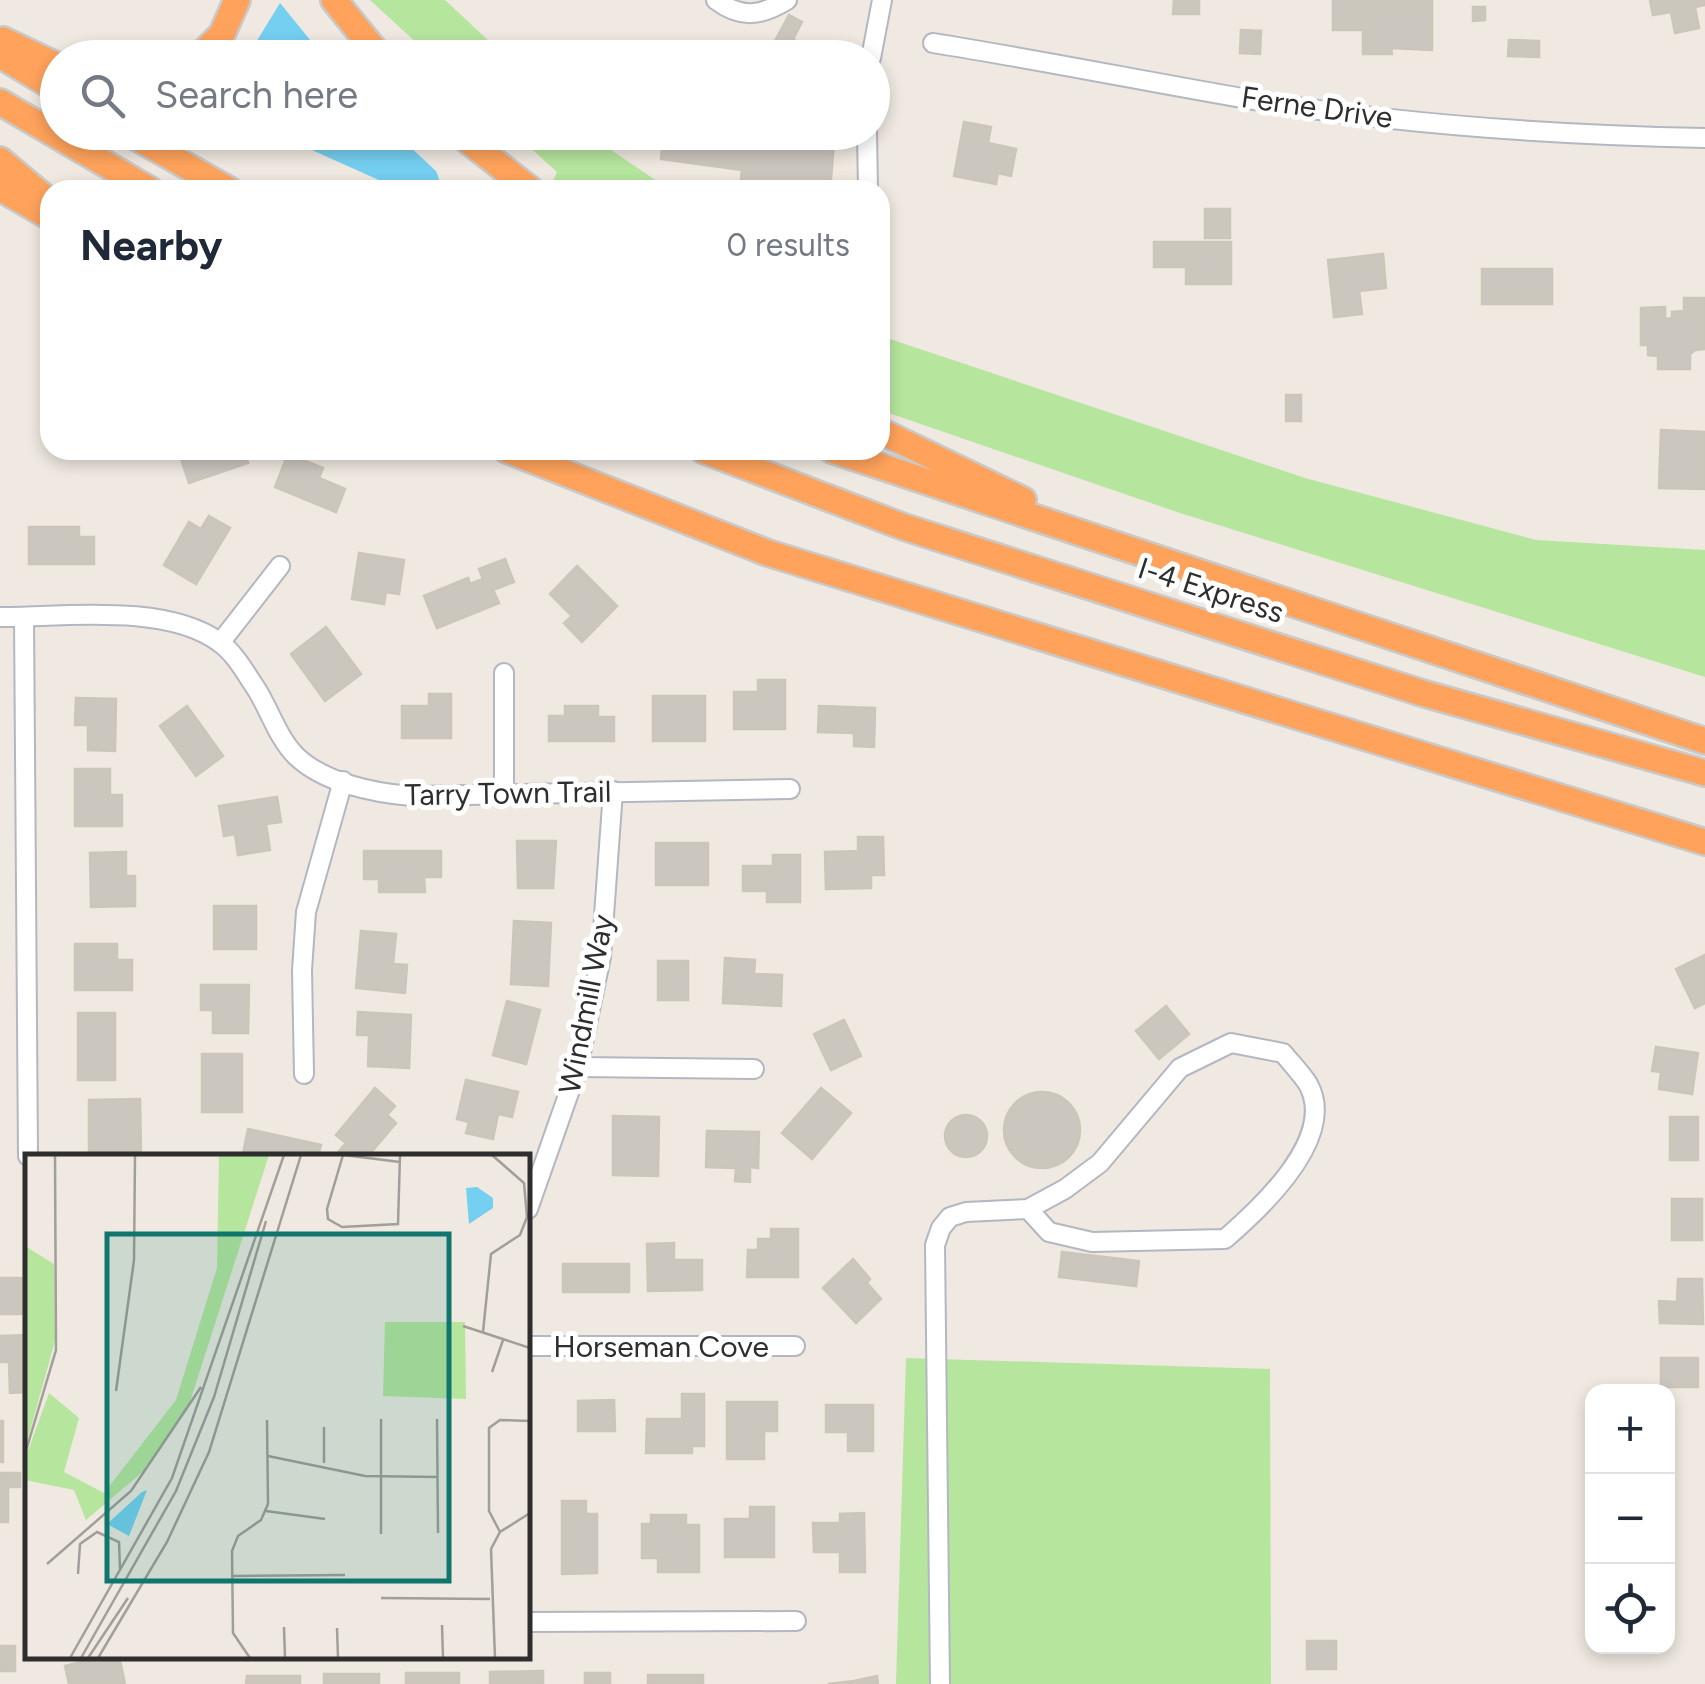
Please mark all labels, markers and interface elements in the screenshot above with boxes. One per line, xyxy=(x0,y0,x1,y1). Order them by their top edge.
search box xyxy=(40,40,890,150)
icon: search xyxy=(75,68,130,123)
text: Search here xyxy=(155,72,358,118)
street label: Ferne Drive xyxy=(1239,78,1395,136)
text: Nearby xyxy=(80,220,222,271)
text: 0 results xyxy=(726,226,850,264)
street label: I-4 Express xyxy=(1134,549,1288,631)
street label: Tarry Town Trail xyxy=(404,773,612,813)
street label: Windmill Way xyxy=(551,911,622,1097)
inset map xyxy=(25,1154,530,1659)
street label: Horseman Cove xyxy=(553,1328,769,1365)
map controls xyxy=(1585,1384,1675,1654)
button: + xyxy=(1585,1384,1675,1474)
button: − xyxy=(1585,1474,1675,1564)
button: locate xyxy=(1585,1564,1675,1654)

